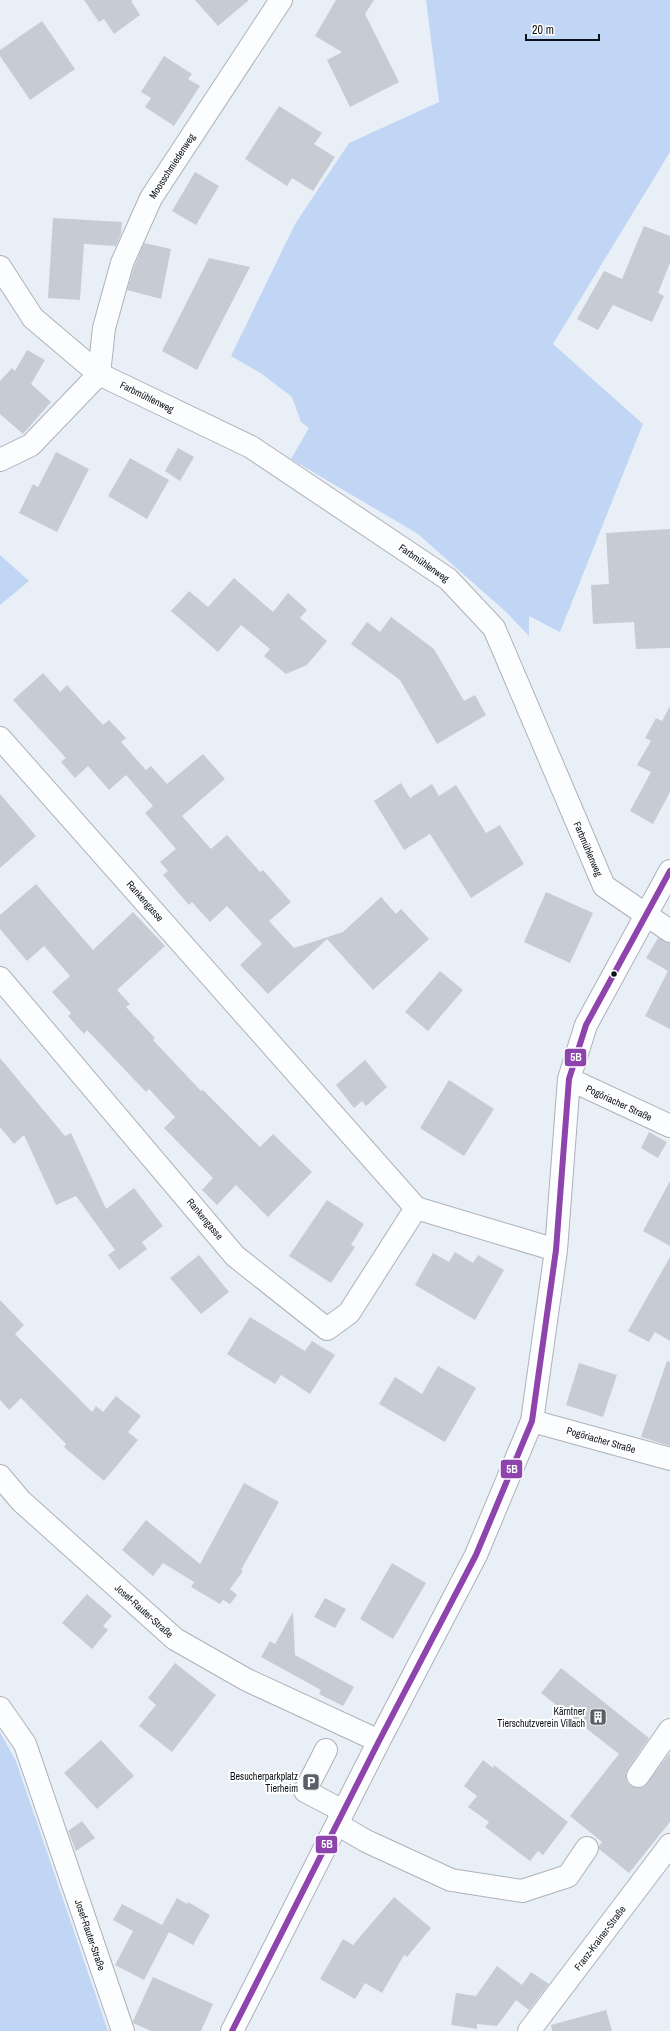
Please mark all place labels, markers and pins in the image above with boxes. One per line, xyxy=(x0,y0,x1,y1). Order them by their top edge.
unlabelled marker xyxy=(609,969,619,979)
place label: Kärntner Tierschutzverein Villach xyxy=(497,1705,585,1730)
building icon: Kärntner Tierschutzverein Villach xyxy=(588,1707,608,1727)
place label: Besucherparkplatz Tierheim xyxy=(230,1770,298,1795)
parking icon: Besucherparkplatz Tierheim xyxy=(301,1772,321,1792)

